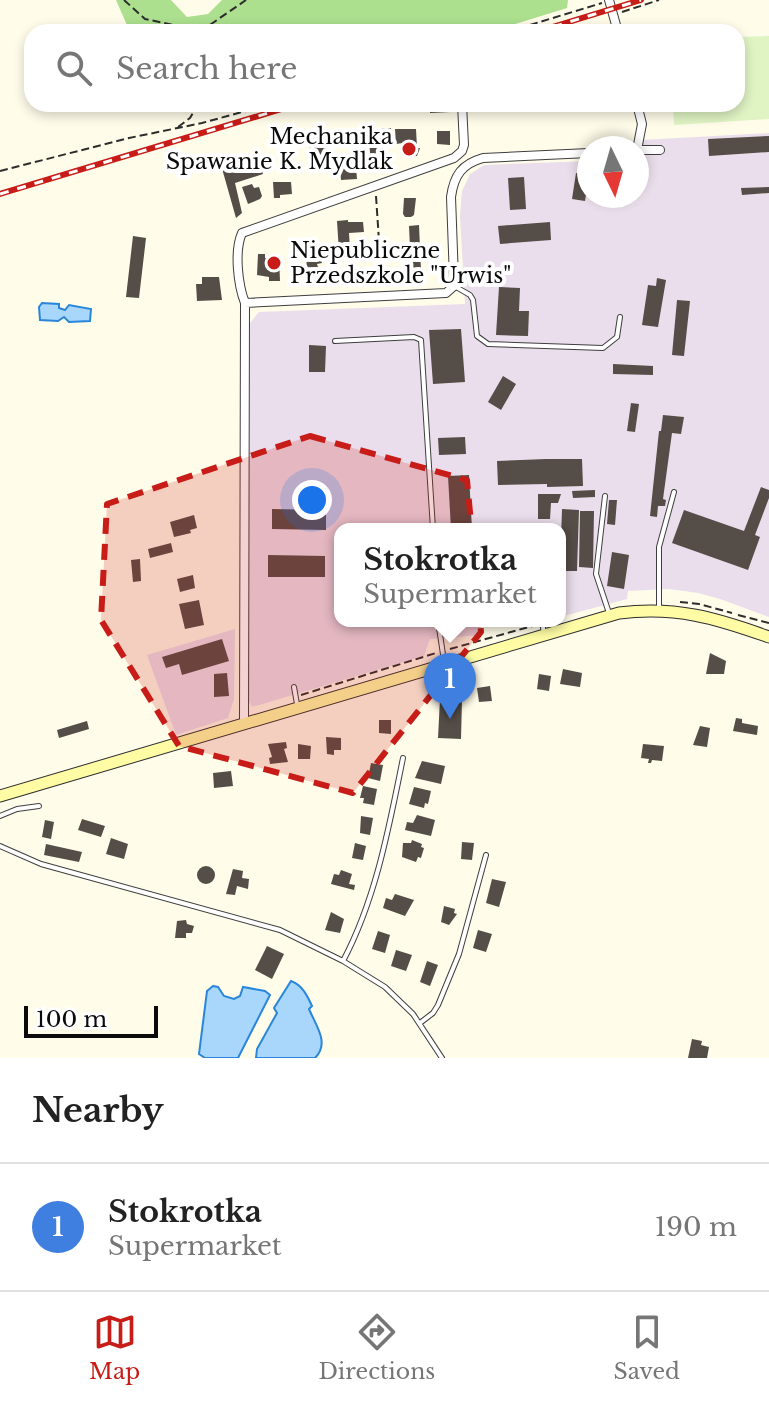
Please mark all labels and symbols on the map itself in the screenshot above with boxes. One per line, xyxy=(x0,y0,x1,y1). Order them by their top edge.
place label: Mechanika Spawanie K. Mydlak xyxy=(166,123,394,175)
north arrow xyxy=(577,136,649,208)
marker: Mechanika Spawanie K. Mydlak xyxy=(400,140,418,158)
place label: Niepubliczne Przedszkole "Urwis" xyxy=(290,237,511,289)
marker: Niepubliczne Przedszkole "Urwis" xyxy=(265,254,283,272)
your location xyxy=(292,480,332,520)
pin: 1 xyxy=(424,653,476,719)
scale bar xyxy=(24,1002,158,1038)

